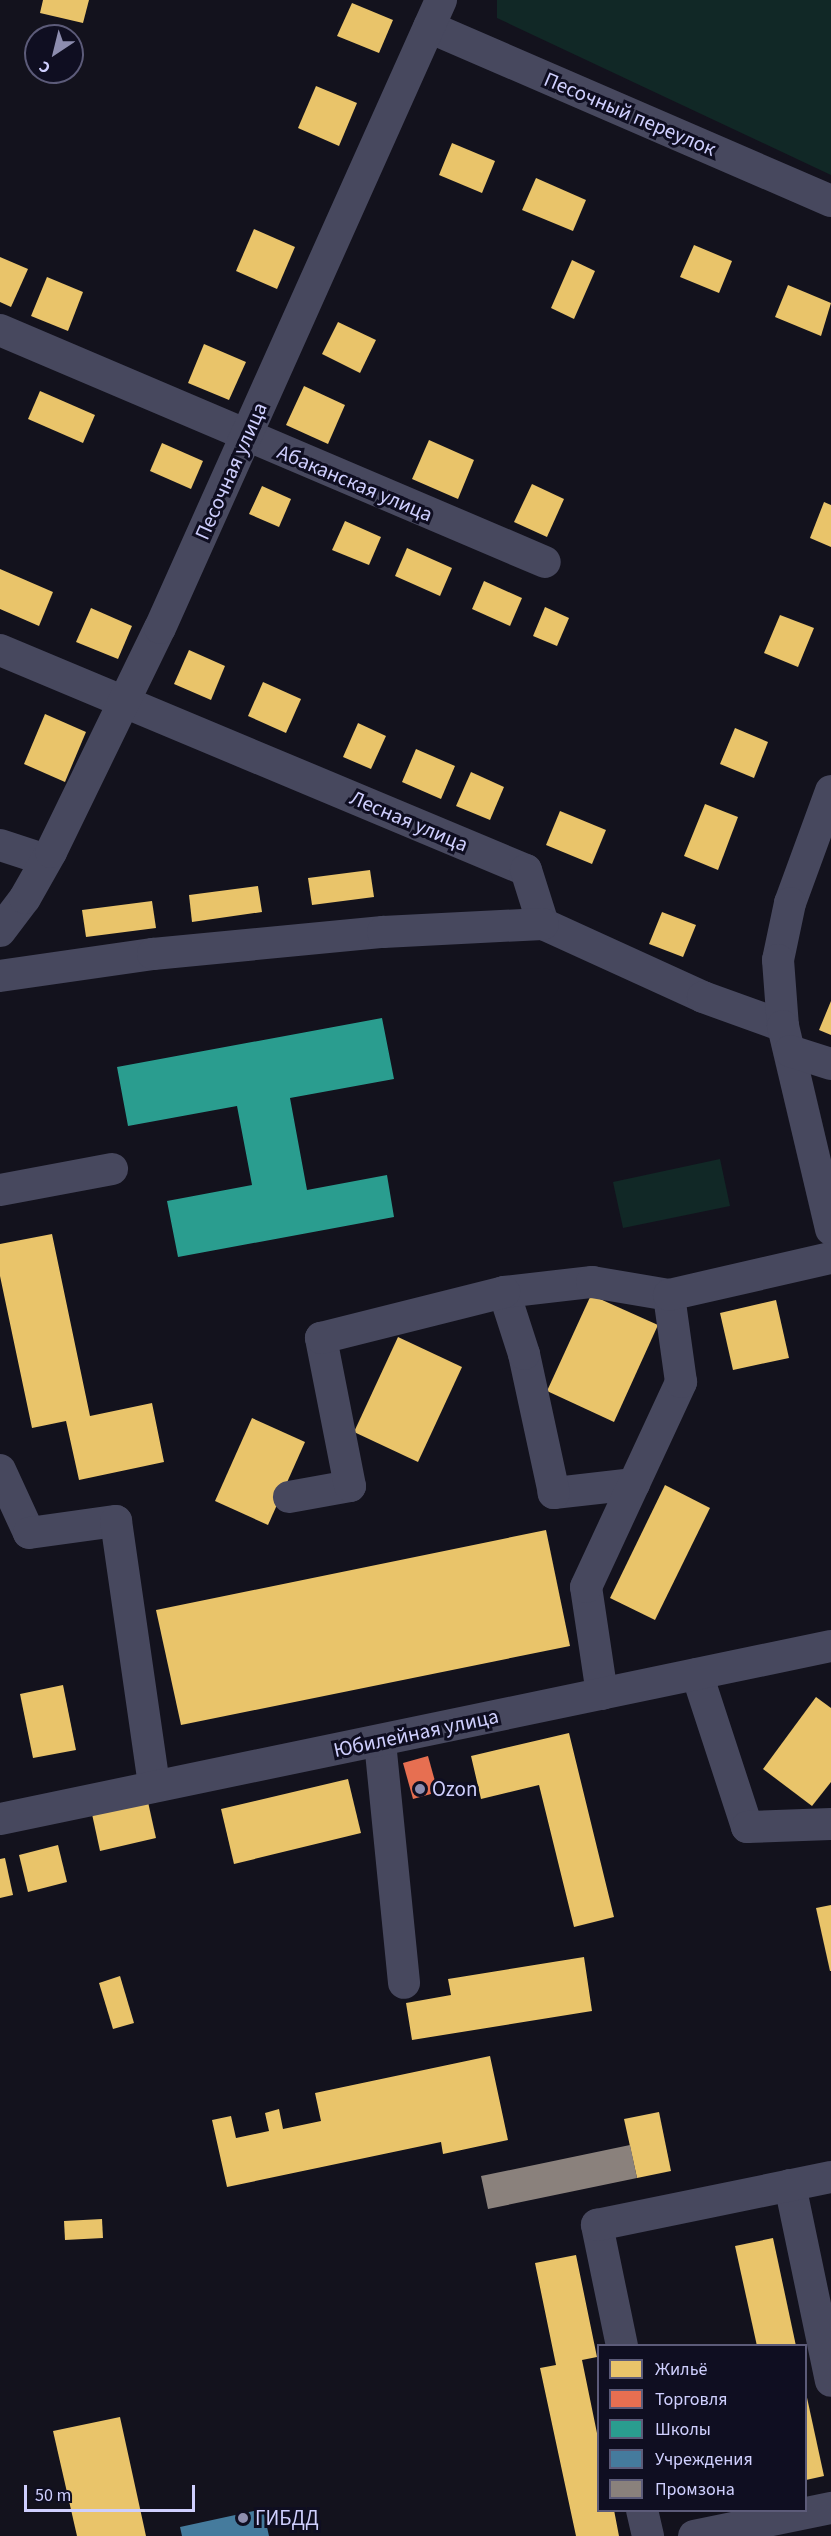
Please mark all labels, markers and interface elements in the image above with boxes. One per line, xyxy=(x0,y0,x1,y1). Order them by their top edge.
north arrow xyxy=(24,24,84,84)
text: С xyxy=(35,55,55,79)
street label: Песочный переулок xyxy=(540,66,720,162)
street label: Песочная улица xyxy=(189,398,273,544)
street label: Абаканская улица xyxy=(274,439,436,527)
street label: Лесная улица xyxy=(346,785,472,857)
street label: Юбилейная улица xyxy=(331,1703,501,1763)
place label: Ozon xyxy=(432,1776,477,1802)
marker: Ozon xyxy=(413,1782,427,1796)
legend xyxy=(597,2344,807,2512)
text: Жильё xyxy=(655,2357,707,2382)
text: Торговля xyxy=(655,2387,728,2412)
text: Школы xyxy=(655,2417,711,2442)
text: Учреждения xyxy=(655,2447,753,2472)
scale bar xyxy=(27,2473,198,2511)
text: Промзона xyxy=(655,2477,735,2502)
text: 50 m xyxy=(35,2483,71,2508)
place label: ГИБДД xyxy=(255,2505,319,2531)
marker: ГИБДД xyxy=(236,2511,250,2525)

